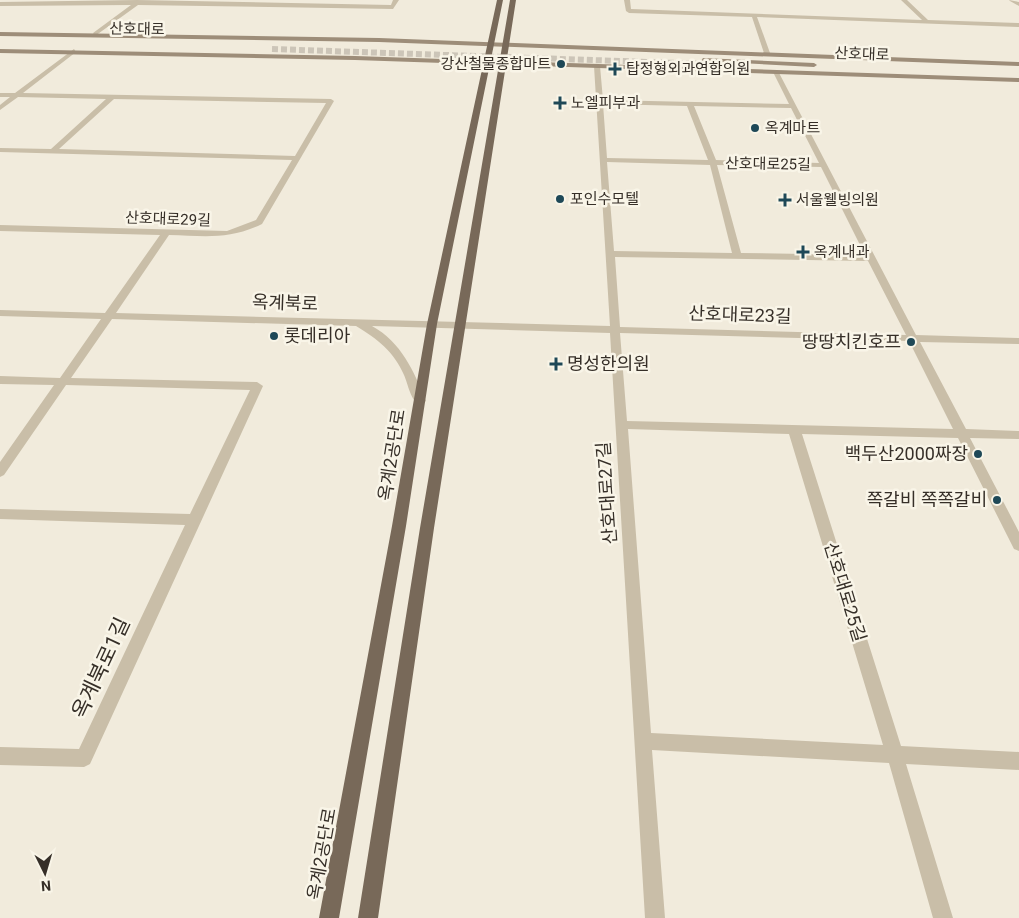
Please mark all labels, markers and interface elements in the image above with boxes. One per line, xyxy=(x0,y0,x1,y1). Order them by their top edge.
street label: 산호대로 xyxy=(109,20,165,38)
street label: 산호대로 xyxy=(834,44,890,64)
place label: 강산철물종합마트 xyxy=(441,55,551,73)
marker: 강산철물종합마트 xyxy=(555,58,567,70)
place label: 탑정형외과연합의원 xyxy=(626,60,750,78)
marker: 탑정형외과연합의원 xyxy=(608,62,622,76)
place label: 노엘피부과 xyxy=(571,94,640,112)
marker: 노엘피부과 xyxy=(553,96,567,110)
place label: 옥계마트 xyxy=(765,119,820,137)
marker: 옥계마트 xyxy=(749,122,761,134)
street label: 산호대로25길 xyxy=(725,154,811,174)
place label: 포인수모텔 xyxy=(570,190,639,208)
place label: 서울웰빙의원 xyxy=(796,191,879,209)
marker: 포인수모텔 xyxy=(554,193,566,205)
marker: 서울웰빙의원 xyxy=(778,193,792,207)
street label: 산호대로29길 xyxy=(125,209,211,229)
place label: 옥계내과 xyxy=(814,243,869,261)
marker: 옥계내과 xyxy=(796,245,810,259)
street label: 옥계북로 xyxy=(252,291,318,314)
street label: 산호대로23길 xyxy=(688,302,792,327)
place label: 롯데리아 xyxy=(284,325,351,346)
marker: 롯데리아 xyxy=(268,330,280,342)
place label: 땅땅치킨호프 xyxy=(802,331,901,352)
marker: 땅땅치킨호프 xyxy=(905,336,917,348)
place label: 명성한의원 xyxy=(567,353,650,374)
marker: 명성한의원 xyxy=(549,357,563,371)
street label: 옥계2공단로 xyxy=(374,407,409,502)
street label: 산호대로27길 xyxy=(592,441,621,545)
place label: 백두산2000짜장 xyxy=(845,443,968,464)
marker: 백두산2000짜장 xyxy=(972,448,984,460)
place label: 쪽갈비 쪽쪽갈비 xyxy=(867,489,987,510)
marker: 쪽갈비 쪽쪽갈비 xyxy=(991,494,1003,506)
street label: 산호대로25길 xyxy=(820,540,871,644)
street label: 옥계북로1길 xyxy=(67,614,135,722)
street label: 옥계2공단로 xyxy=(303,806,340,901)
north arrow xyxy=(20,848,70,898)
text: N xyxy=(41,878,52,894)

